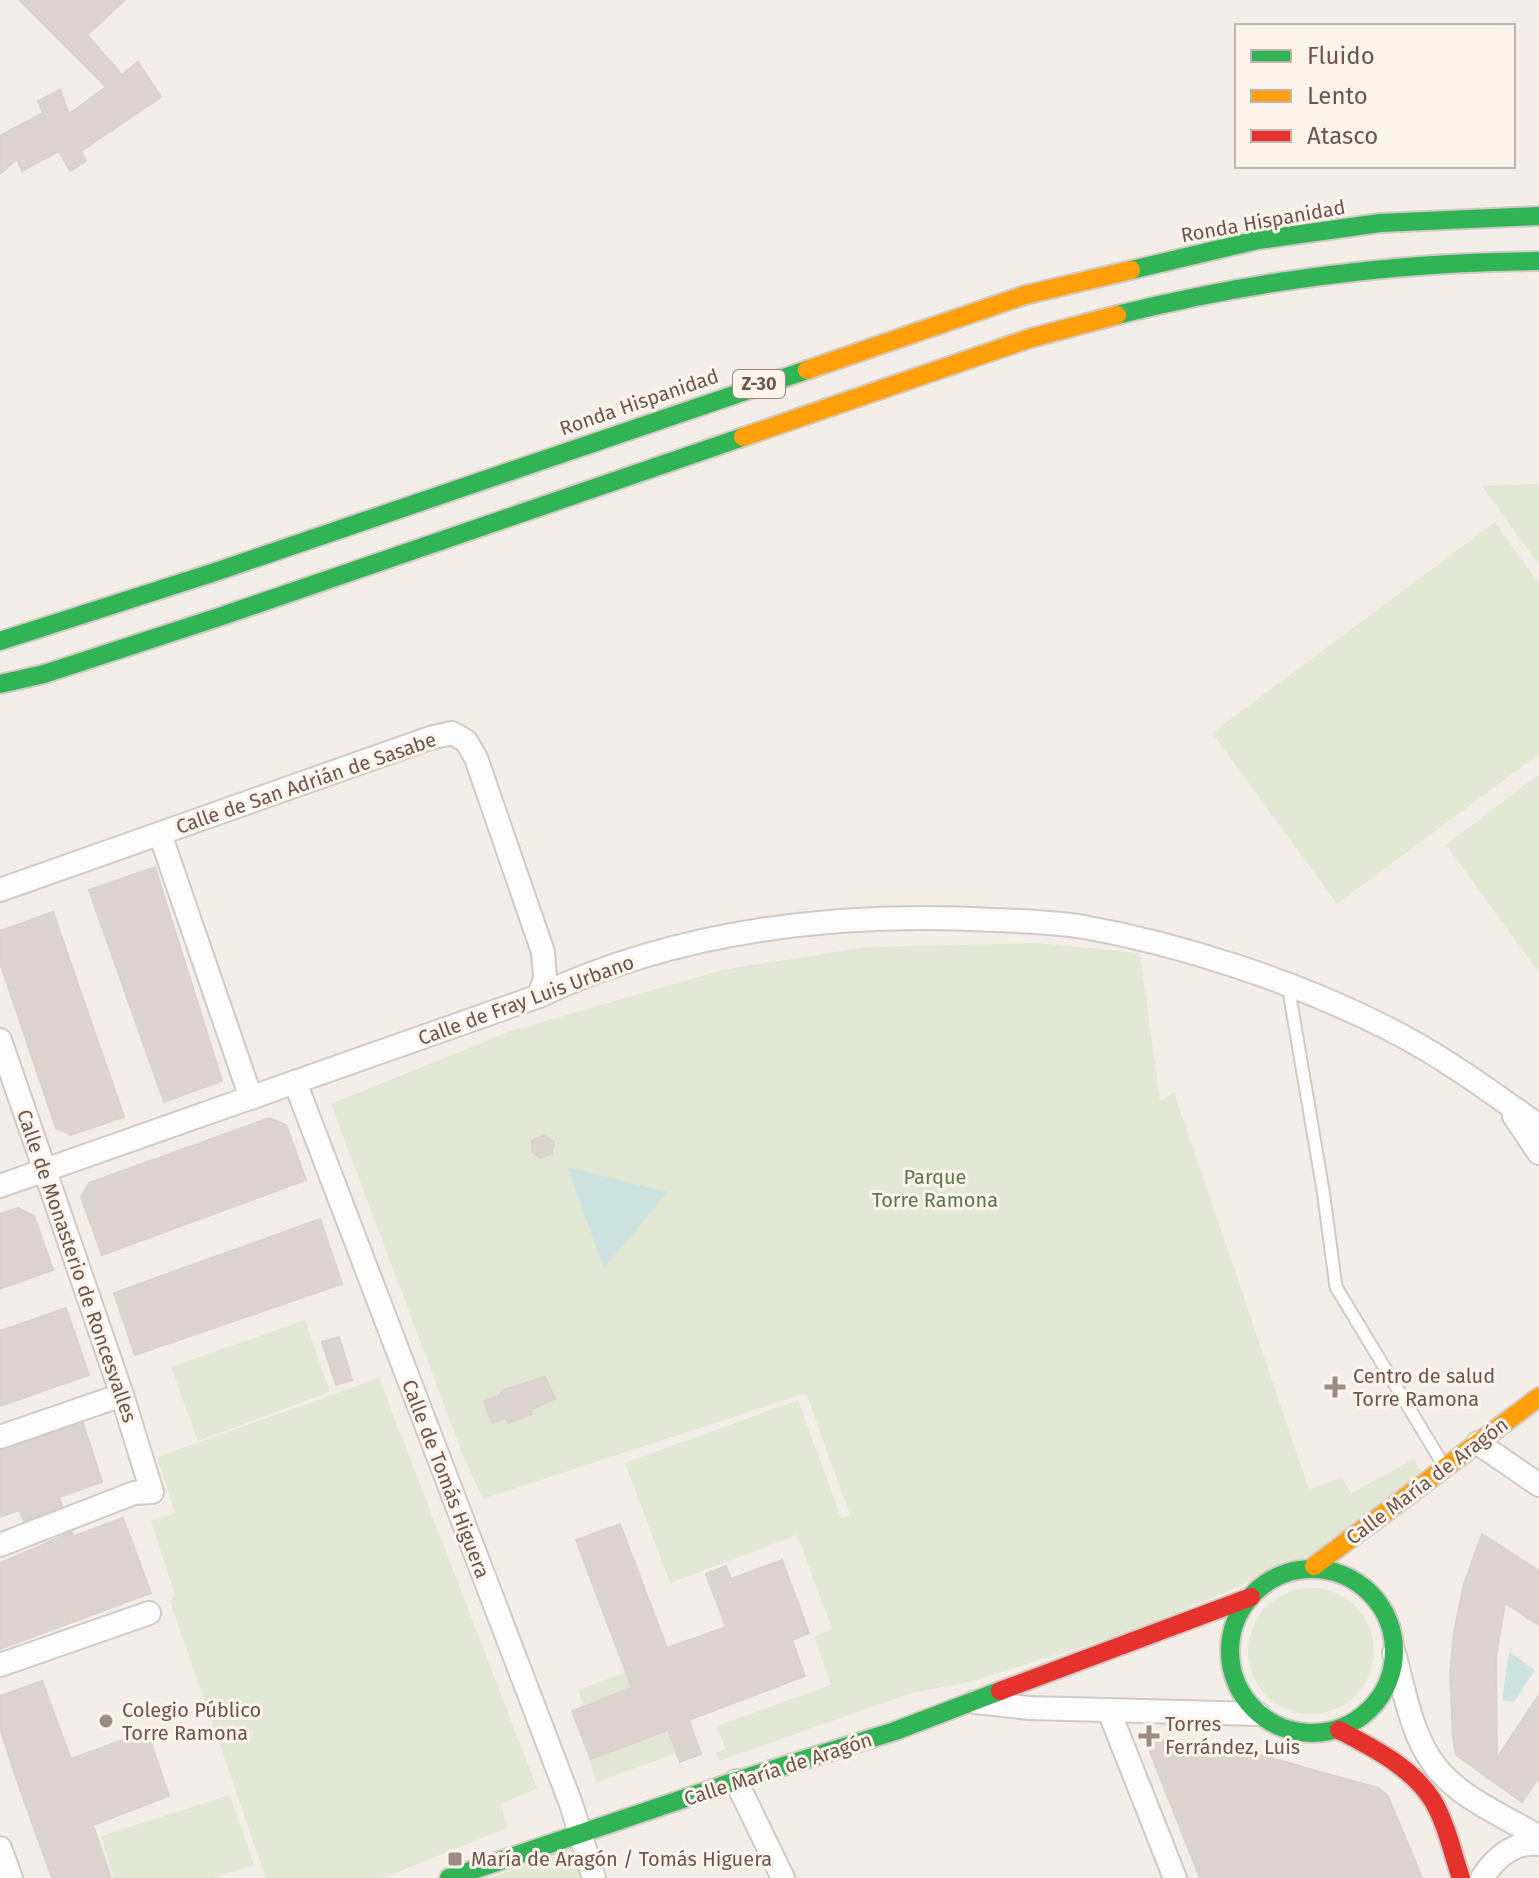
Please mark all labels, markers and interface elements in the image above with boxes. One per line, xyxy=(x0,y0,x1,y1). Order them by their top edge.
legend xyxy=(1235,24,1515,168)
text: Fluido xyxy=(1307,42,1375,70)
text: Lento xyxy=(1307,82,1368,110)
text: Atasco xyxy=(1307,122,1378,150)
street label: Ronda Hispanidad xyxy=(1179,195,1347,247)
street label: Ronda Hispanidad xyxy=(556,364,722,440)
road number: Z-30 xyxy=(733,370,785,398)
street label: Calle de San Adrián de Sasabe xyxy=(173,727,439,839)
street label: Calle de Fray Luis Urbano xyxy=(415,950,637,1050)
street label: Calle de Monasterio de Roncesvalles xyxy=(12,1106,142,1426)
park label: Parque Torre Ramona xyxy=(872,1165,998,1212)
place label: Centro de salud Torre Ramona xyxy=(1353,1364,1495,1411)
street label: Calle de Tomás Higuera xyxy=(397,1376,495,1582)
marker: Centro de salud Torre Ramona xyxy=(1324,1376,1346,1398)
street label: Calle María de Aragón xyxy=(1341,1412,1513,1550)
place label: Colegio Público Torre Ramona xyxy=(122,1698,261,1745)
marker: Colegio Público Torre Ramona xyxy=(97,1712,115,1730)
place label: Torres Ferrández, Luis xyxy=(1165,1712,1300,1759)
street label: Calle María de Aragón xyxy=(681,1727,875,1811)
marker: Torres Ferrández, Luis xyxy=(1140,1727,1158,1745)
place label: María de Aragón / Tomás Higuera xyxy=(471,1847,772,1871)
marker: María de Aragón / Tomás Higuera xyxy=(446,1850,464,1868)

